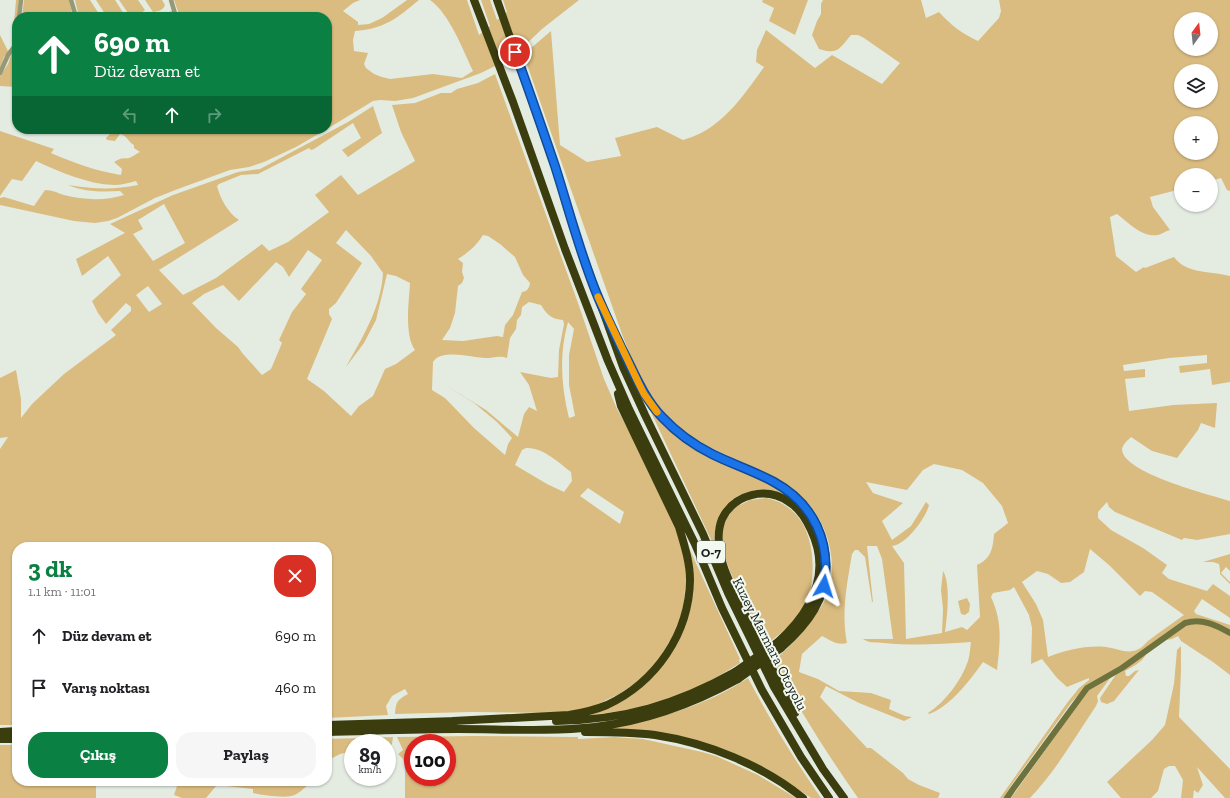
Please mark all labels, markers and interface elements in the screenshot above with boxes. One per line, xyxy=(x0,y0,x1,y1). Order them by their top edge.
north arrow xyxy=(1174,12,1218,56)
map controls xyxy=(1174,12,1218,212)
text: 690 m xyxy=(94,26,170,59)
icon: ahead xyxy=(28,28,80,80)
pin xyxy=(498,35,532,69)
icon: arrive xyxy=(504,41,526,63)
text: Düz devam et xyxy=(94,60,200,82)
button: layers xyxy=(1174,64,1218,108)
icon: left xyxy=(119,104,141,126)
icon: ahead xyxy=(161,104,183,126)
icon: right xyxy=(203,104,225,126)
button: + xyxy=(1174,116,1218,160)
button: − xyxy=(1174,168,1218,212)
road number: O-7 xyxy=(697,541,725,563)
text: 3 dk xyxy=(28,554,72,583)
button: close xyxy=(274,555,316,597)
position arrow xyxy=(803,565,845,607)
street label: Kuzey Marmara Otoyolu xyxy=(729,575,811,714)
text: 1.1 km · 11:01 xyxy=(28,584,96,599)
icon: ahead xyxy=(28,625,50,647)
text: Düz devam et xyxy=(62,627,151,645)
text: 690 m xyxy=(275,627,316,645)
icon: arrive xyxy=(28,677,50,699)
text: Varış noktası xyxy=(62,679,150,697)
text: 460 m xyxy=(275,679,316,697)
button: Çıkış xyxy=(28,732,168,778)
button: Paylaş xyxy=(176,732,316,778)
speed limit sign: 100 xyxy=(404,734,456,786)
text: 89 xyxy=(359,743,381,767)
text: km/h xyxy=(359,764,381,776)

